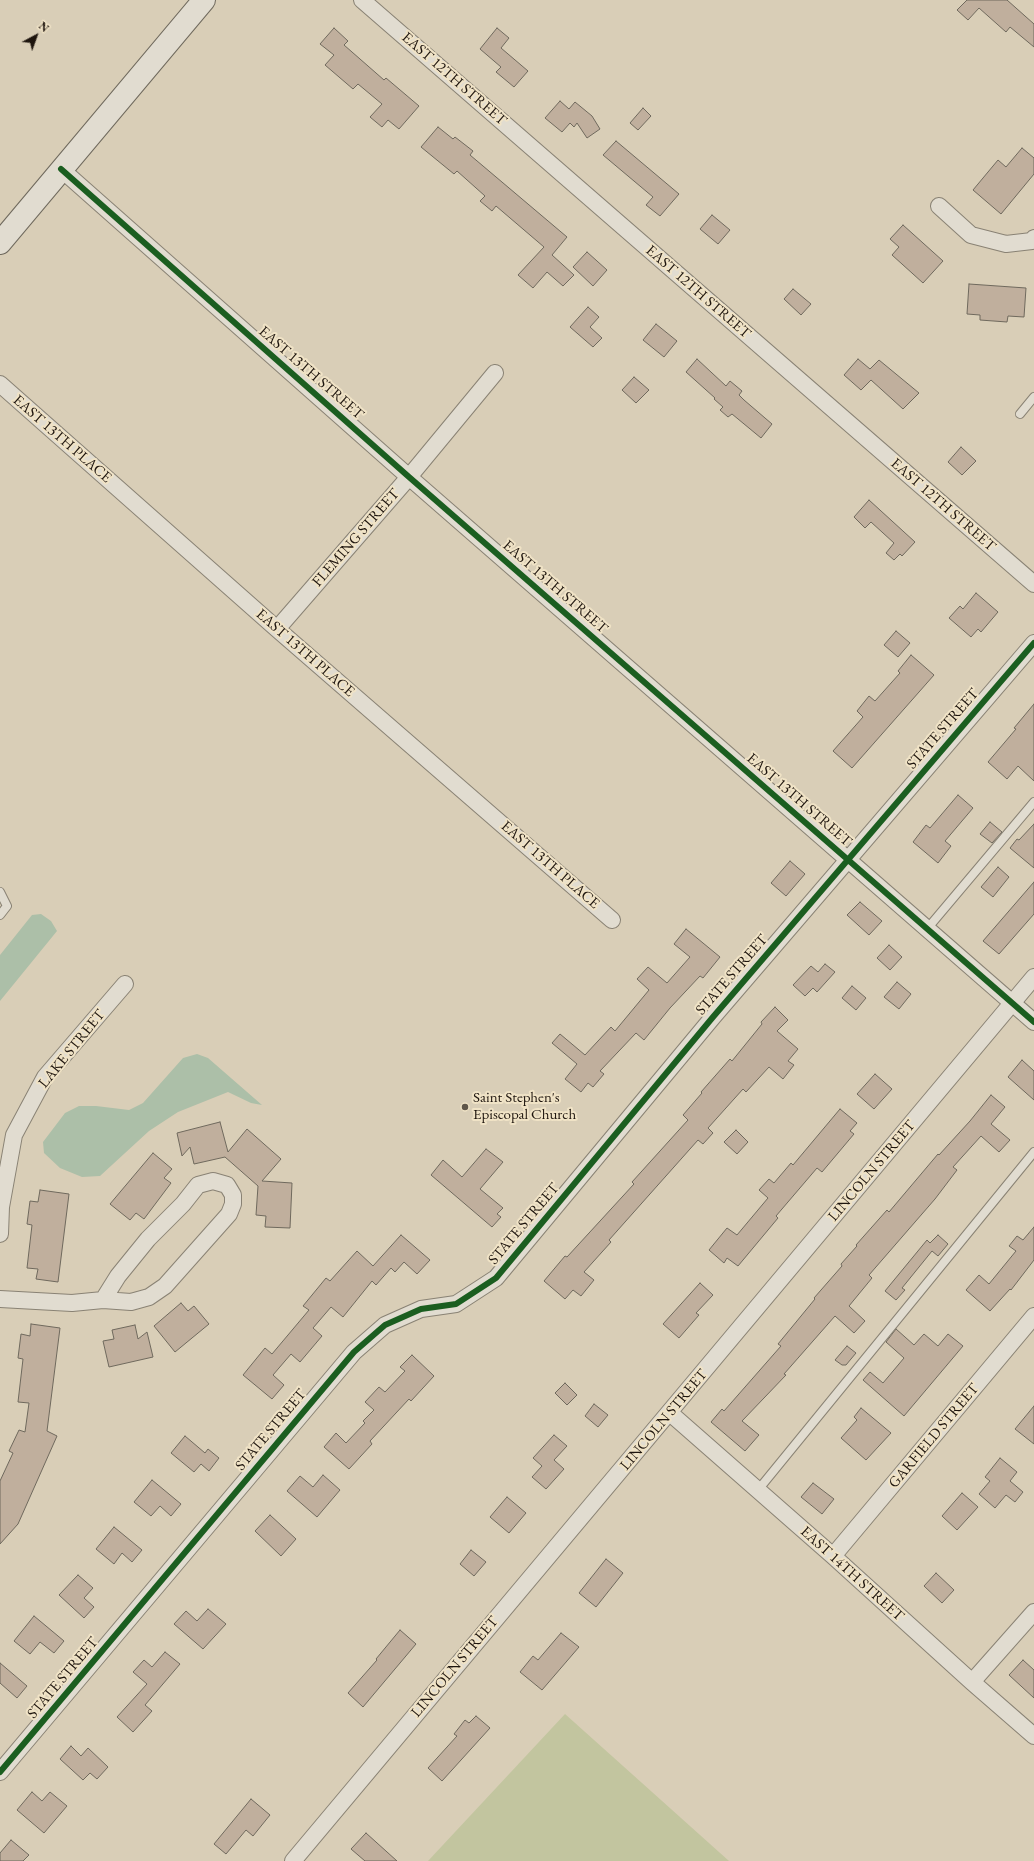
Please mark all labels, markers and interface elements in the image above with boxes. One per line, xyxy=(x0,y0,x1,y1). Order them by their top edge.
north arrow xyxy=(16,16,56,56)
text: N xyxy=(36,19,52,35)
street label: EAST 12TH STREET xyxy=(398,29,510,129)
street label: EAST 12TH STREET xyxy=(642,242,754,342)
street label: EAST 13TH STREET xyxy=(255,323,367,423)
street label: EAST 13TH PLACE xyxy=(9,391,115,487)
street label: EAST 12TH STREET xyxy=(887,455,999,555)
street label: FLEMING STREET xyxy=(309,485,403,591)
street label: EAST 13TH STREET xyxy=(499,537,611,637)
street label: EAST 13TH PLACE xyxy=(252,605,358,701)
street label: STATE STREET xyxy=(903,685,983,773)
street label: EAST 13TH STREET xyxy=(743,750,855,850)
street label: EAST 13TH PLACE xyxy=(497,817,603,913)
street label: STATE STREET xyxy=(692,931,772,1019)
street label: LAKE STREET xyxy=(35,1006,109,1092)
place label: Saint Stephen's Episcopal Church xyxy=(473,1089,576,1124)
marker: Saint Stephen's Episcopal Church xyxy=(460,1102,470,1112)
street label: LINCOLN STREET xyxy=(825,1117,919,1225)
street label: STATE STREET xyxy=(485,1180,563,1268)
street label: LINCOLN STREET xyxy=(617,1366,711,1474)
street label: GARFIELD STREET xyxy=(885,1380,983,1492)
street label: STATE STREET xyxy=(232,1386,310,1474)
street label: EAST 14TH STREET xyxy=(797,1523,907,1625)
street label: LINCOLN STREET xyxy=(408,1613,502,1721)
street label: STATE STREET xyxy=(24,1634,102,1722)

